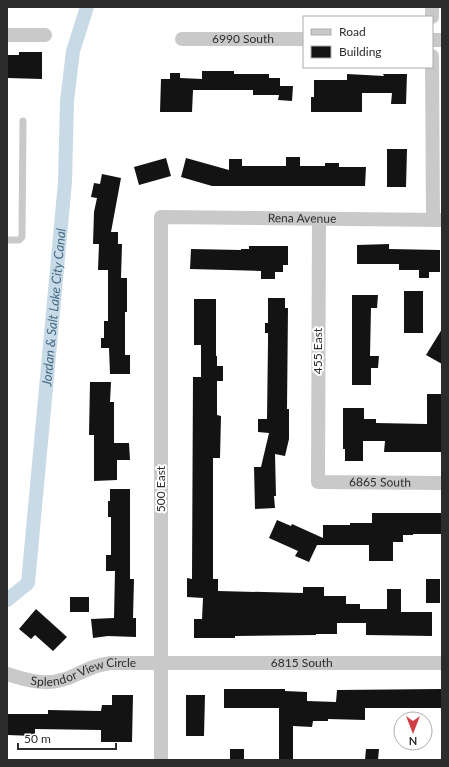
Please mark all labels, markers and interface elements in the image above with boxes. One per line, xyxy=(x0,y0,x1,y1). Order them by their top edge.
legend xyxy=(303,16,433,68)
text: Road xyxy=(339,24,366,39)
street label: 6990 South xyxy=(212,31,274,46)
text: Building xyxy=(339,44,382,59)
street label: Rena Avenue xyxy=(268,210,336,226)
water label: Jordan & Salt Lake City Canal xyxy=(38,227,69,388)
street label: 455 East xyxy=(310,327,325,374)
street label: 500 East xyxy=(153,465,168,512)
street label: 6865 South xyxy=(349,474,411,490)
street label: Splendor View Circle xyxy=(30,655,136,689)
street label: 6815 South xyxy=(271,655,333,670)
north arrow xyxy=(393,711,433,751)
scale bar xyxy=(18,725,116,751)
text: 50 m xyxy=(24,731,51,746)
text: N xyxy=(409,735,417,748)

